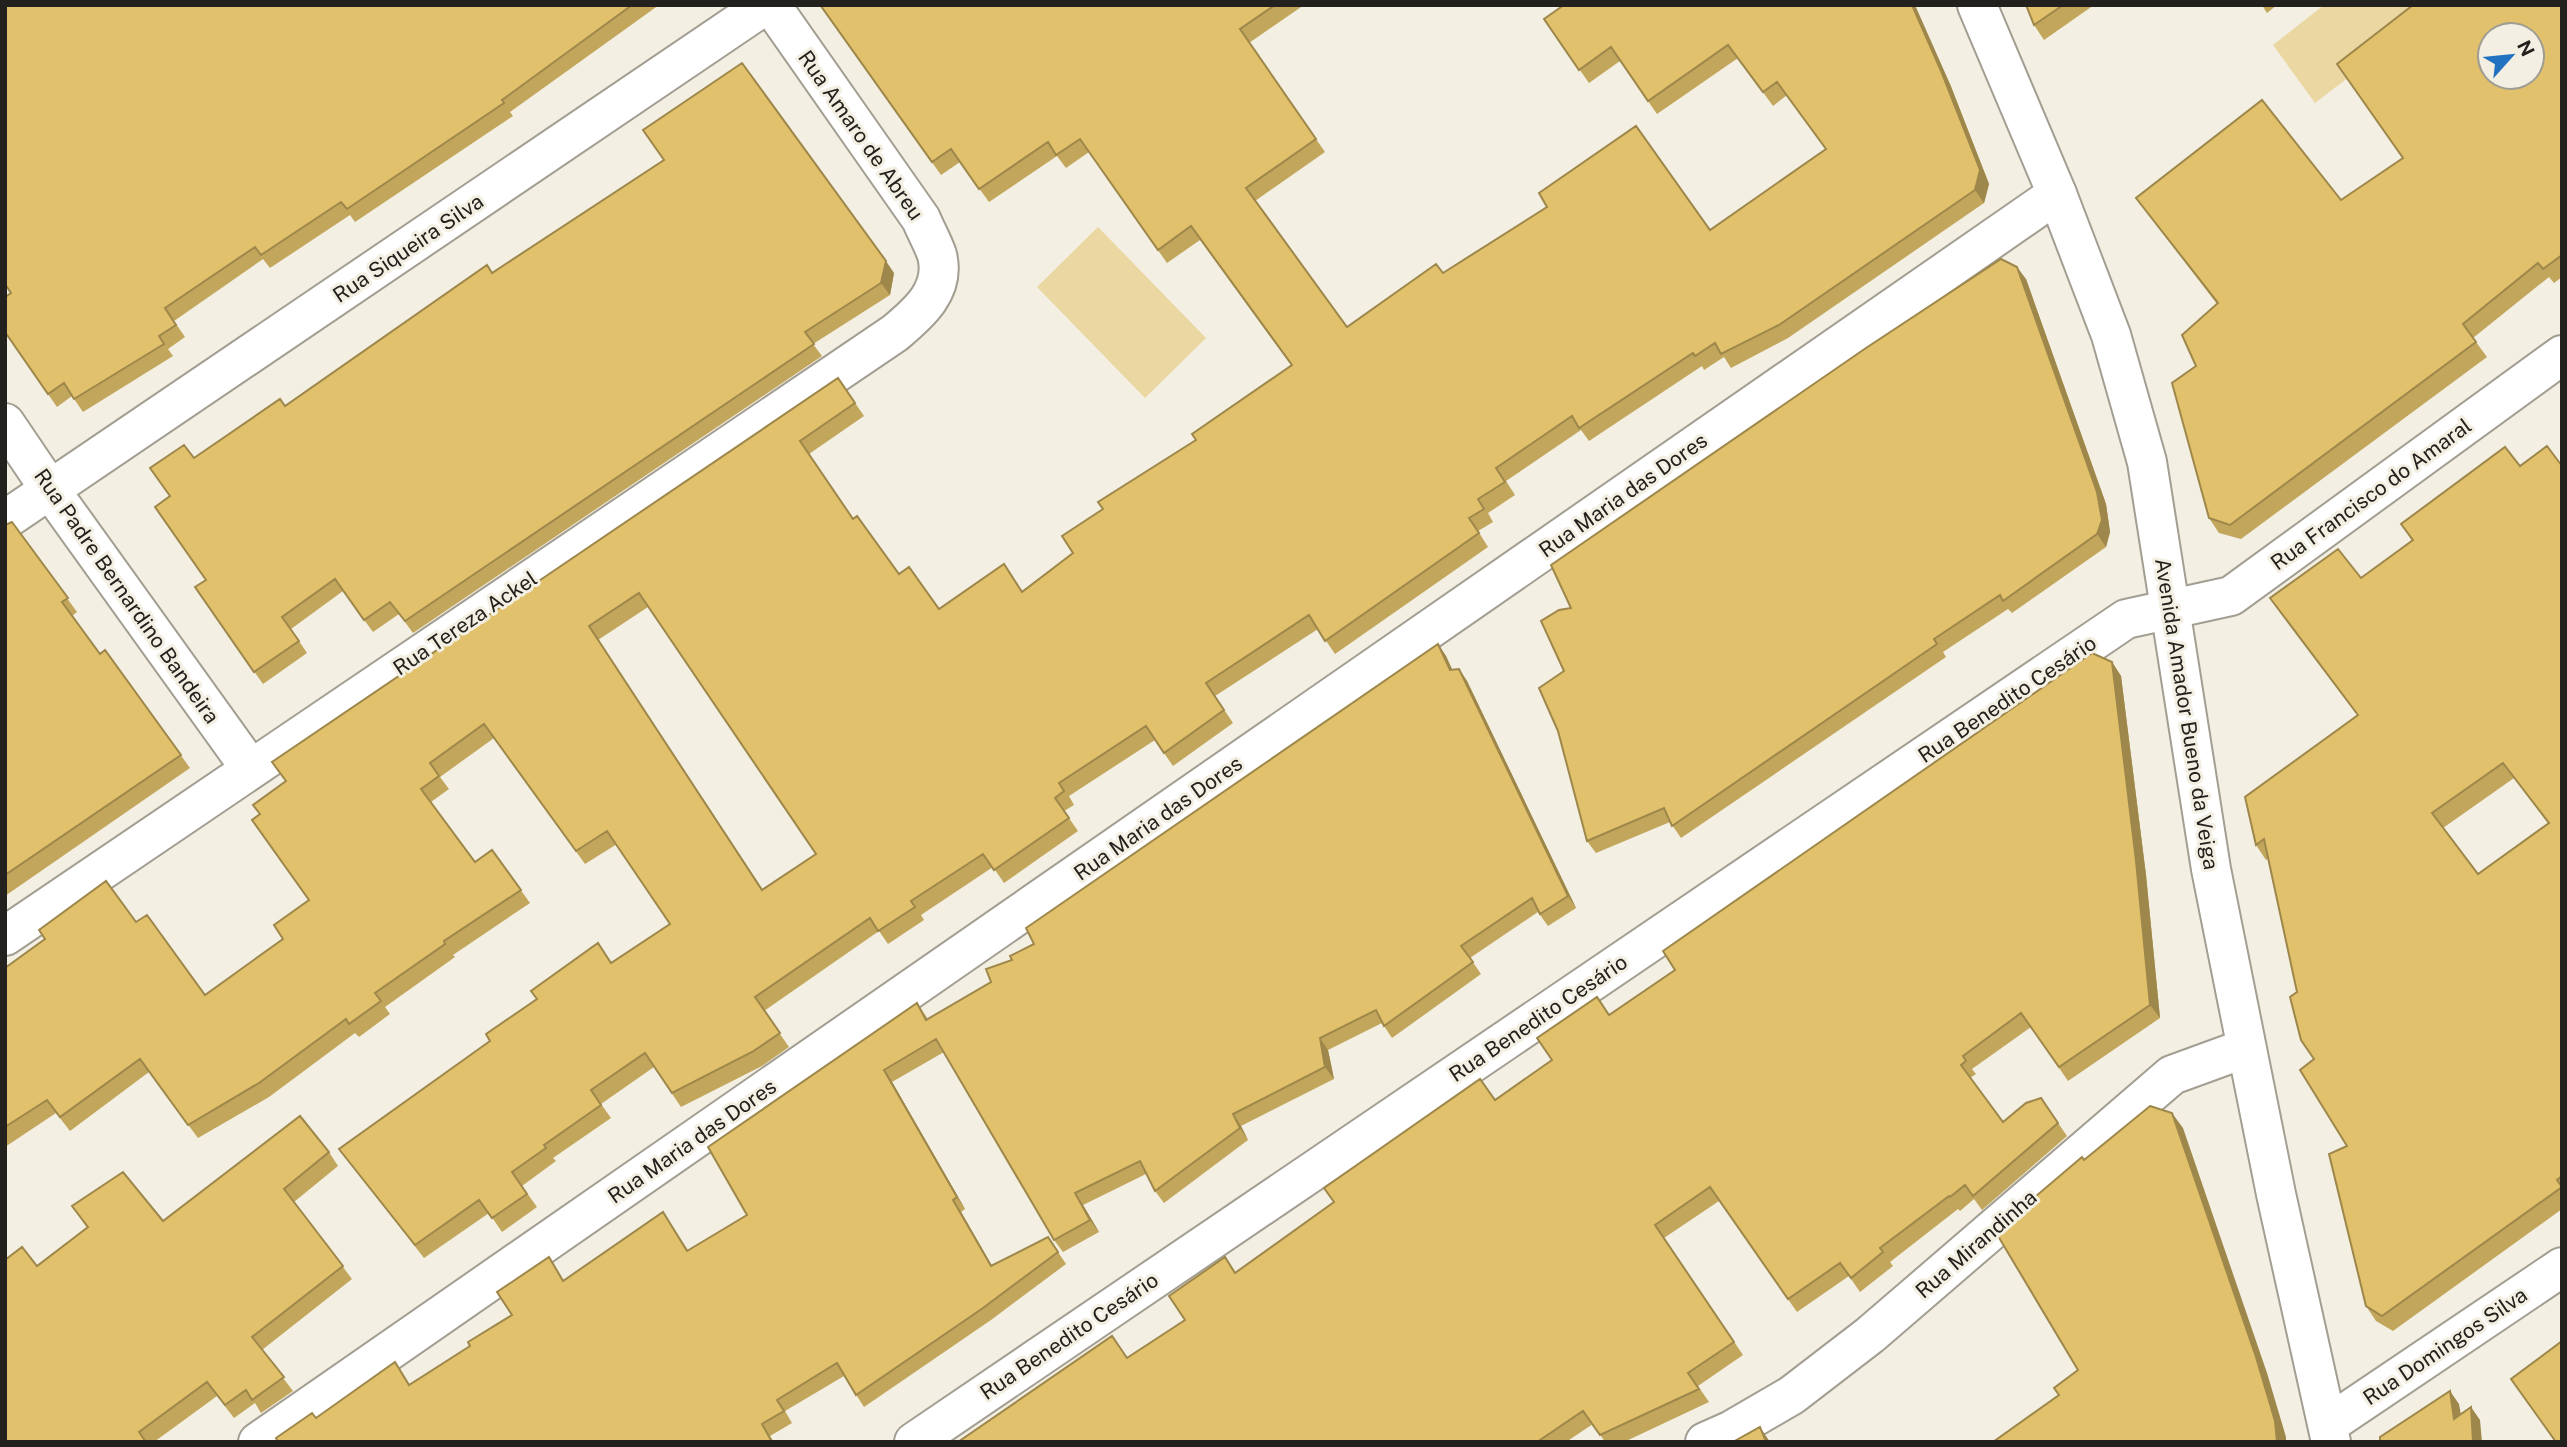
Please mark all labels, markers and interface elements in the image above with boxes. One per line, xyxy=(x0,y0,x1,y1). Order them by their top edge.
north arrow xyxy=(2476,21,2546,91)
text: N xyxy=(2513,37,2539,60)
street label: Rua Amaro de Abreu xyxy=(793,45,929,225)
street label: Rua Siqueira Silva xyxy=(328,188,488,308)
street label: Rua Francisco do Amaral xyxy=(2266,413,2476,575)
street label: Rua Maria das Dores xyxy=(1534,428,1712,562)
street label: Rua Padre Bernardino Bandeira xyxy=(29,464,225,728)
street label: Avenida Amador Bueno da Veiga xyxy=(2150,556,2224,872)
street label: Rua Tereza Ackel xyxy=(388,566,542,680)
street label: Rua Benedito Cesário xyxy=(1913,630,2101,768)
street label: Rua Maria das Dores xyxy=(1069,751,1247,885)
street label: Rua Benedito Cesário xyxy=(1444,949,1632,1087)
street label: Rua Maria das Dores xyxy=(603,1074,781,1208)
street label: Rua Mirandinha xyxy=(1910,1185,2042,1303)
street label: Rua Benedito Cesário xyxy=(975,1267,1163,1405)
street label: Rua Domingos Silva xyxy=(2358,1282,2532,1410)

